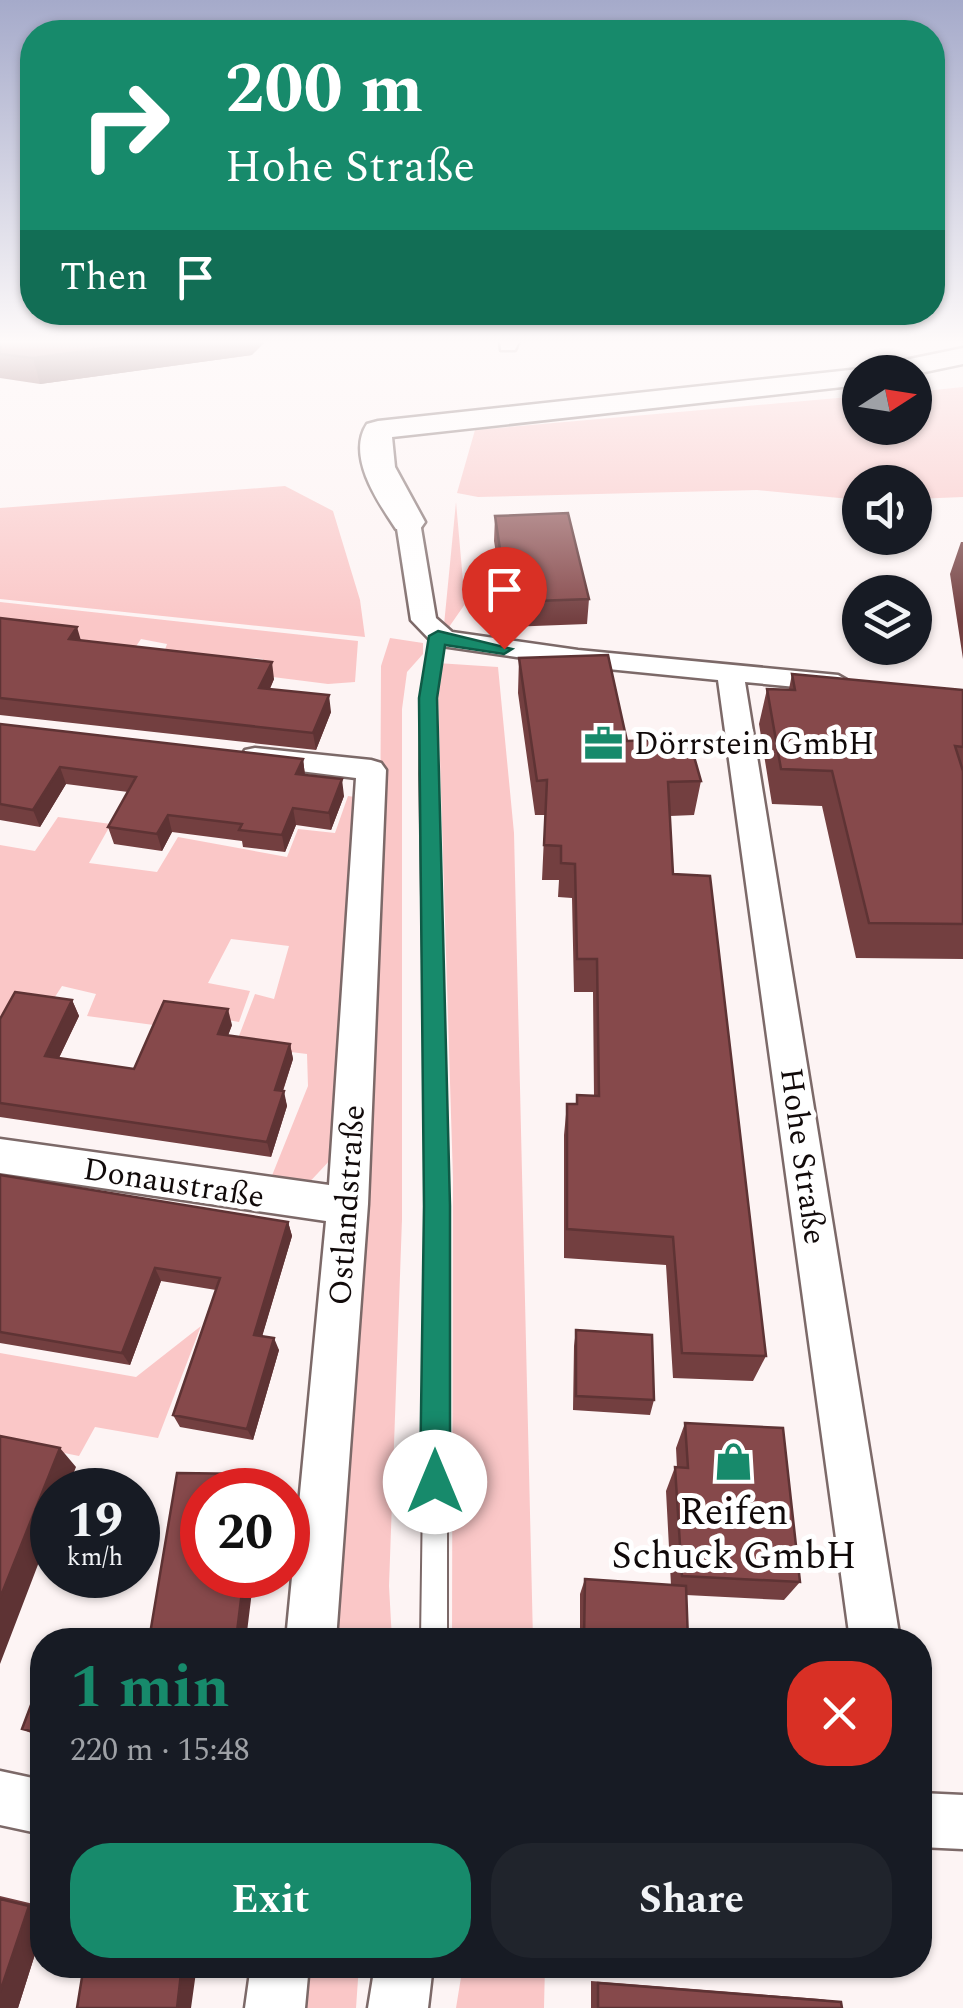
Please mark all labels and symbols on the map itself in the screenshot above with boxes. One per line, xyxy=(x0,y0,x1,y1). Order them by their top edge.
north arrow xyxy=(842,355,932,445)
pin xyxy=(462,547,547,650)
place label: Dörrstein GmbH xyxy=(634,720,874,769)
office icon: Dörrstein GmbH xyxy=(583,722,625,764)
street label: Hohe Straße xyxy=(766,1065,839,1248)
street label: Ostlandstraße xyxy=(316,1103,379,1307)
street label: Donaustraße xyxy=(80,1145,268,1222)
position arrow xyxy=(383,1430,487,1534)
shop icon: Reifen Schuck GmbH xyxy=(713,1441,755,1483)
speed limit sign: 20 xyxy=(180,1468,310,1598)
place label: Reifen Schuck GmbH xyxy=(611,1484,857,1586)

